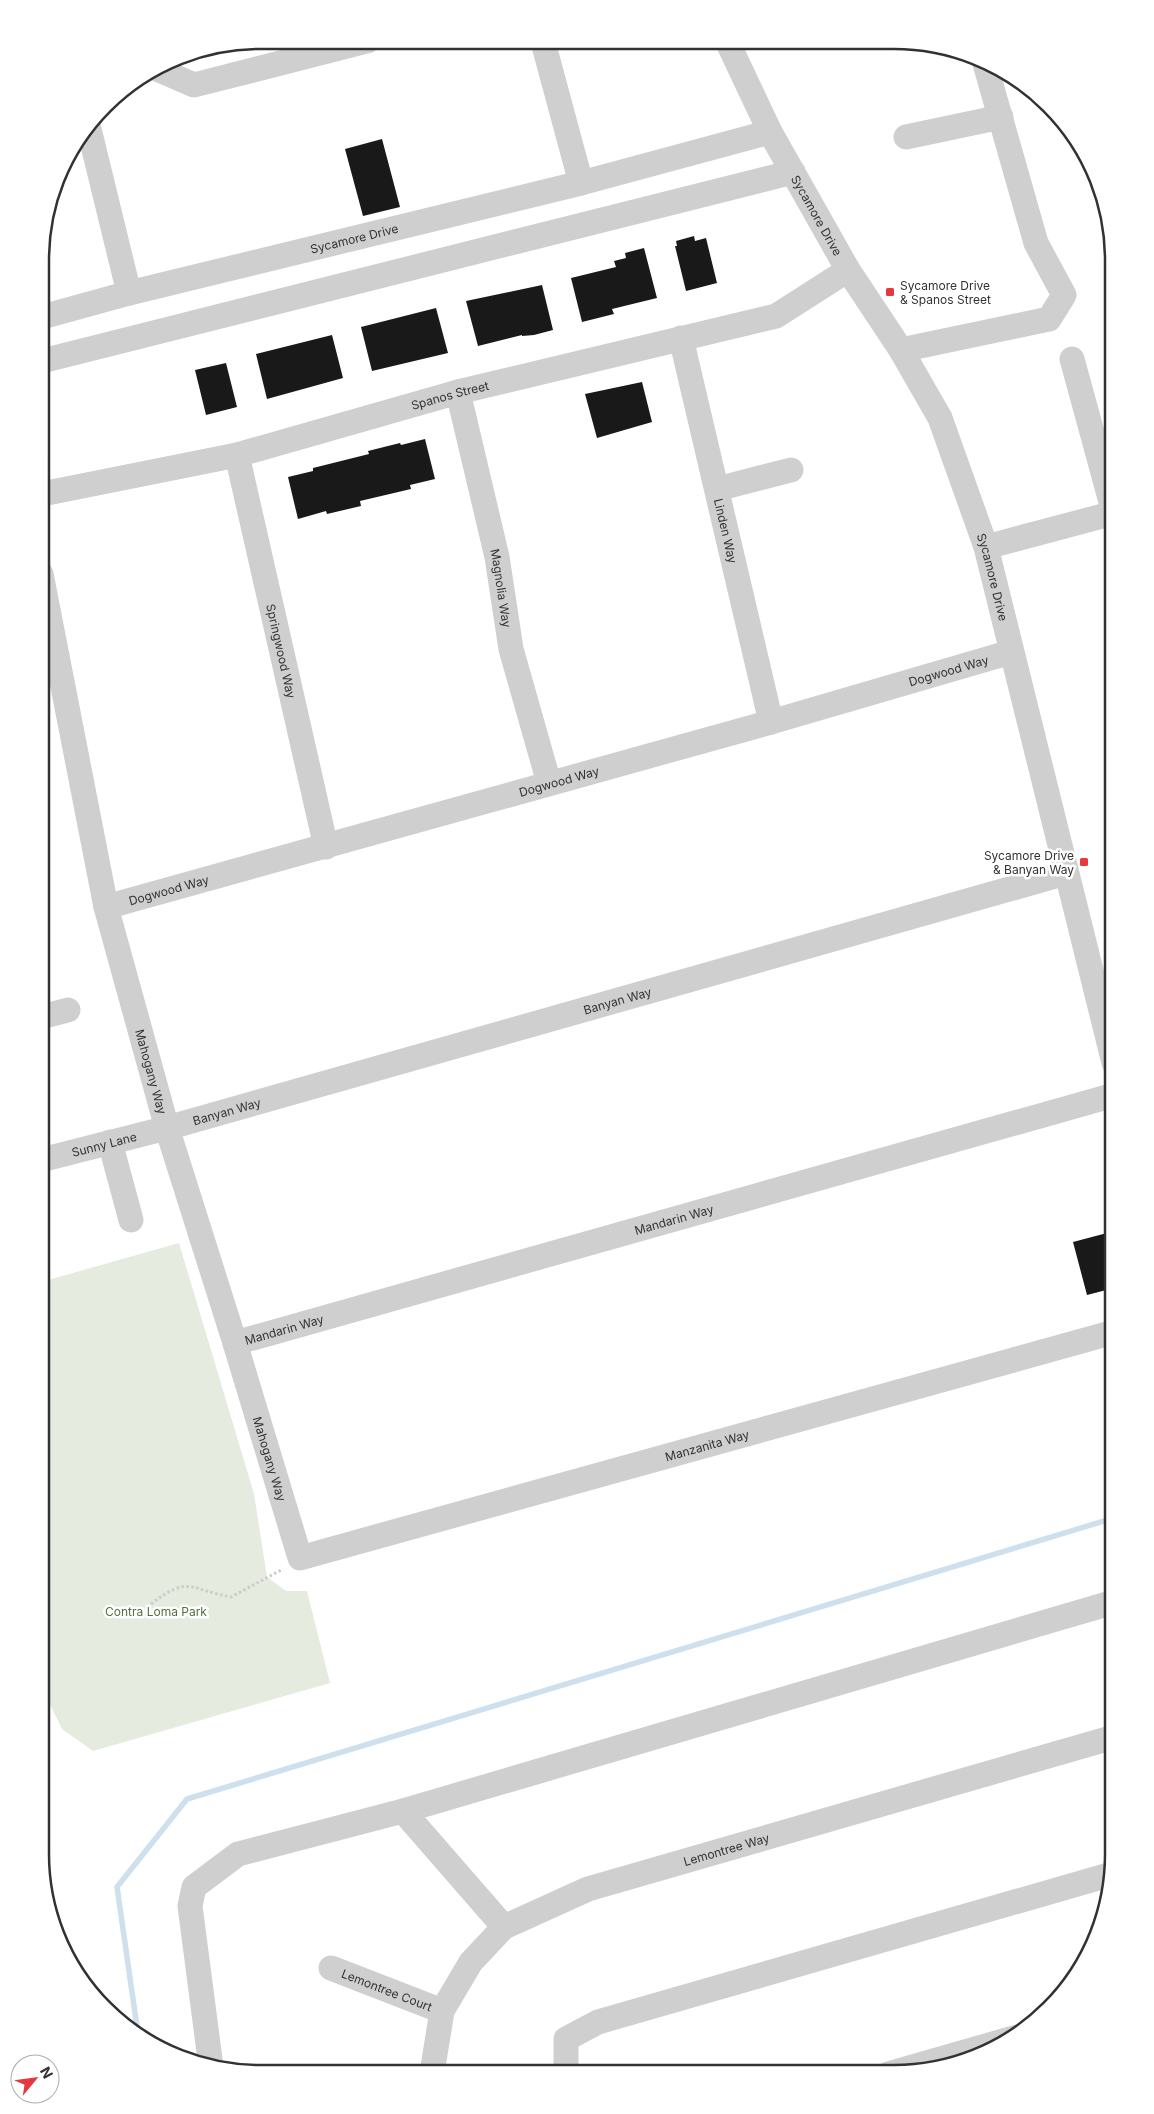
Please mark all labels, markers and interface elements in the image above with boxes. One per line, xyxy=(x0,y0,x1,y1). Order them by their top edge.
street label: Sycamore Drive xyxy=(788,172,846,258)
street label: Sycamore Drive xyxy=(309,220,400,256)
place label: Sycamore Drive & Spanos Street xyxy=(900,278,991,307)
marker: Sycamore Drive & Spanos Street xyxy=(884,286,896,298)
street label: Spanos Street xyxy=(409,377,490,413)
street label: Linden Way xyxy=(711,497,741,565)
street label: Sycamore Drive xyxy=(974,531,1012,622)
street label: Magnolia Way xyxy=(488,547,515,629)
street label: Springwood Way xyxy=(264,602,300,700)
street label: Dogwood Way xyxy=(907,651,990,689)
street label: Dogwood Way xyxy=(517,763,601,799)
place label: Sycamore Drive & Banyan Way xyxy=(984,848,1074,877)
marker: Sycamore Drive & Banyan Way xyxy=(1078,856,1090,868)
street label: Dogwood Way xyxy=(127,871,211,908)
street label: Banyan Way xyxy=(582,983,653,1017)
street label: Mahogany Way xyxy=(133,1027,170,1116)
street label: Banyan Way xyxy=(191,1094,263,1128)
street label: Sunny Lane xyxy=(70,1129,138,1159)
street label: Mandarin Way xyxy=(633,1201,715,1237)
street label: Mandarin Way xyxy=(243,1311,326,1347)
street label: Mahogany Way xyxy=(250,1415,290,1503)
street label: Manzanita Way xyxy=(663,1426,751,1464)
park label: Contra Loma Park xyxy=(105,1604,207,1619)
street label: Lemontree Way xyxy=(682,1829,771,1869)
street label: Lemontree Court xyxy=(339,1965,434,2014)
north arrow xyxy=(10,2054,60,2104)
text: N xyxy=(37,2064,57,2081)

